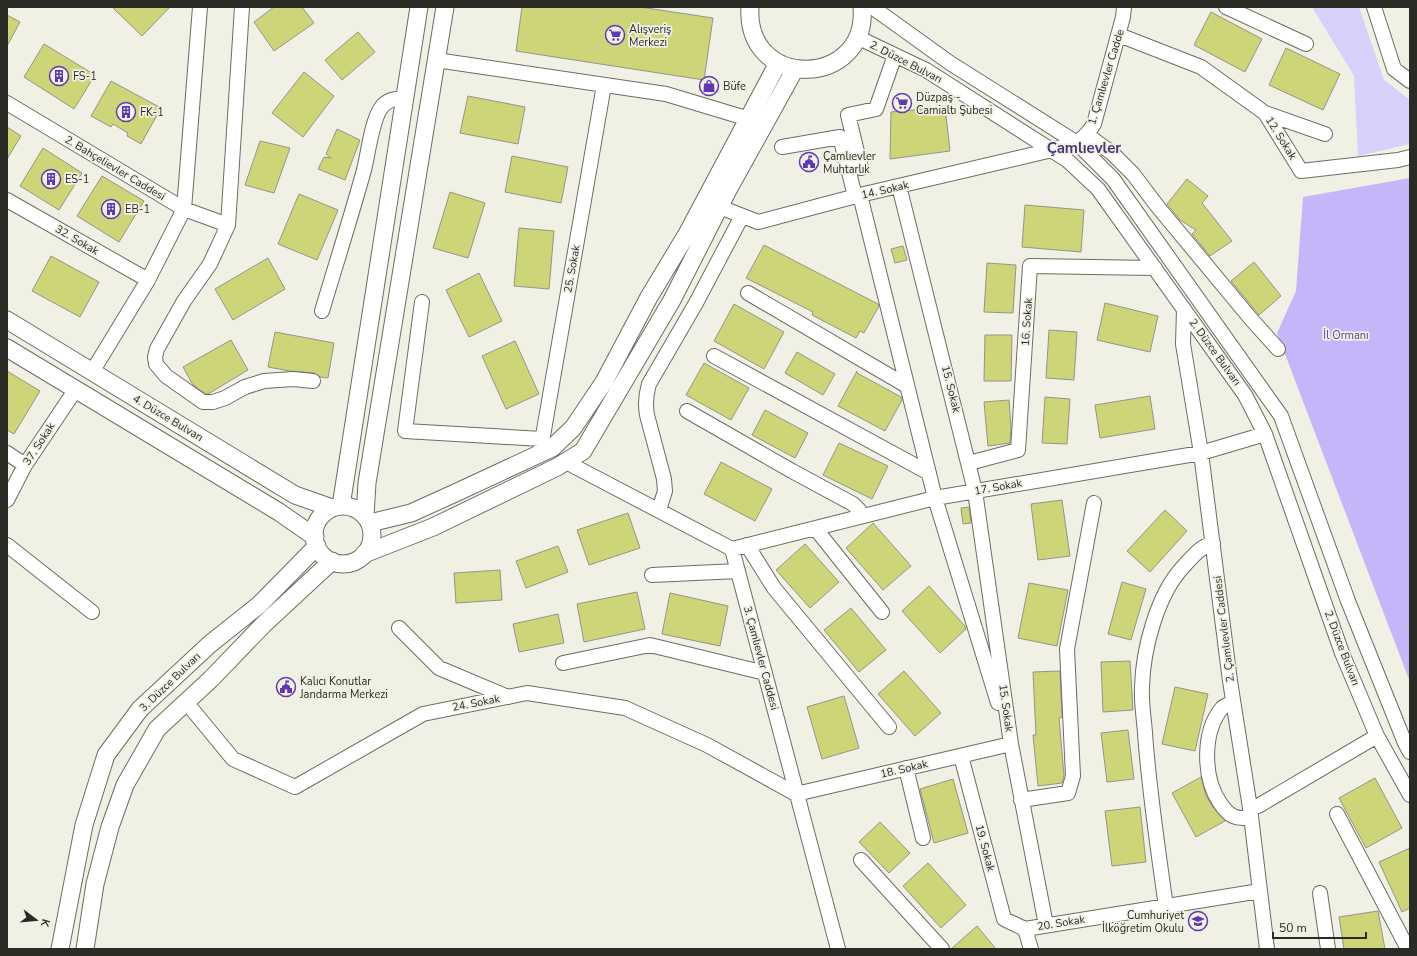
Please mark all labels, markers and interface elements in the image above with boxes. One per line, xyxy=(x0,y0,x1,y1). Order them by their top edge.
place label: Alışveriş Merkezi xyxy=(629,22,671,50)
supermarket icon: Alışveriş Merkezi xyxy=(604,24,626,46)
street label: 1. Çamlıevler Cadde xyxy=(1084,27,1128,127)
street label: 2. Düzce Bulvarı xyxy=(867,37,945,87)
building icon: FS-1 xyxy=(48,65,70,87)
place label: FS-1 xyxy=(73,69,97,84)
shop icon: Büfe xyxy=(698,75,720,97)
place label: Büfe xyxy=(723,79,746,94)
place label: Düzpaş - Camialtı Şubesi xyxy=(916,90,992,118)
supermarket icon: Düzpaş - Camialtı Şubesi xyxy=(891,92,913,114)
building icon: FK-1 xyxy=(115,101,137,123)
place label: FK-1 xyxy=(140,105,164,120)
street label: 12. Sokak xyxy=(1262,114,1300,163)
street label: 2. Bahçelievler Caddesi xyxy=(62,132,168,204)
district label: Çamlıevler xyxy=(1047,138,1121,158)
place label: Çamlıevler Muhtarlık xyxy=(823,149,876,177)
public building icon: Çamlıevler Muhtarlık xyxy=(798,151,820,173)
building icon: ES-1 xyxy=(40,168,62,190)
place label: ES-1 xyxy=(65,172,89,187)
street label: 14. Sokak xyxy=(860,177,911,203)
building icon: EB-1 xyxy=(100,198,122,220)
place label: EB-1 xyxy=(125,202,150,217)
street label: 32. Sokak xyxy=(52,221,102,259)
street label: 25. Sokak xyxy=(560,243,584,294)
street label: 16. Sokak xyxy=(1018,297,1036,347)
street label: 2. Düzce Bulvarı xyxy=(1186,315,1244,389)
park label: İl Ormanı xyxy=(1323,328,1369,343)
street label: 15. Sokak xyxy=(938,364,964,415)
street label: 4. Düzce Bulvarı xyxy=(130,391,206,445)
street label: 37. Sokak xyxy=(20,419,59,468)
street label: 17. Sokak xyxy=(973,475,1024,499)
street label: 2. Çamlıevler Caddesi xyxy=(1210,575,1238,683)
street label: 3. Çamlıevler Caddesi xyxy=(740,604,782,712)
street label: 2. Düzce Bulvarı xyxy=(1321,608,1363,688)
street label: 3. Düzce Bulvarı xyxy=(136,649,204,715)
place label: Kalıcı Konutlar Jandarma Merkezi xyxy=(299,674,388,702)
public building icon: Kalıcı Konutlar Jandarma Merkezi xyxy=(275,676,297,698)
street label: 15. Sokak xyxy=(995,683,1017,733)
street label: 24. Sokak xyxy=(451,691,502,715)
street label: 18. Sokak xyxy=(879,756,930,782)
street label: 19. Sokak xyxy=(972,823,999,874)
north arrow xyxy=(16,900,56,940)
place label: Cumhuriyet İlköğretim Okulu xyxy=(1102,908,1184,936)
school or university icon: Cumhuriyet İlköğretim Okulu xyxy=(1187,910,1209,932)
street label: 20. Sokak xyxy=(1036,912,1086,934)
scale bar xyxy=(1273,914,1366,940)
text: K xyxy=(37,917,53,929)
text: 50 m xyxy=(1279,920,1307,936)

